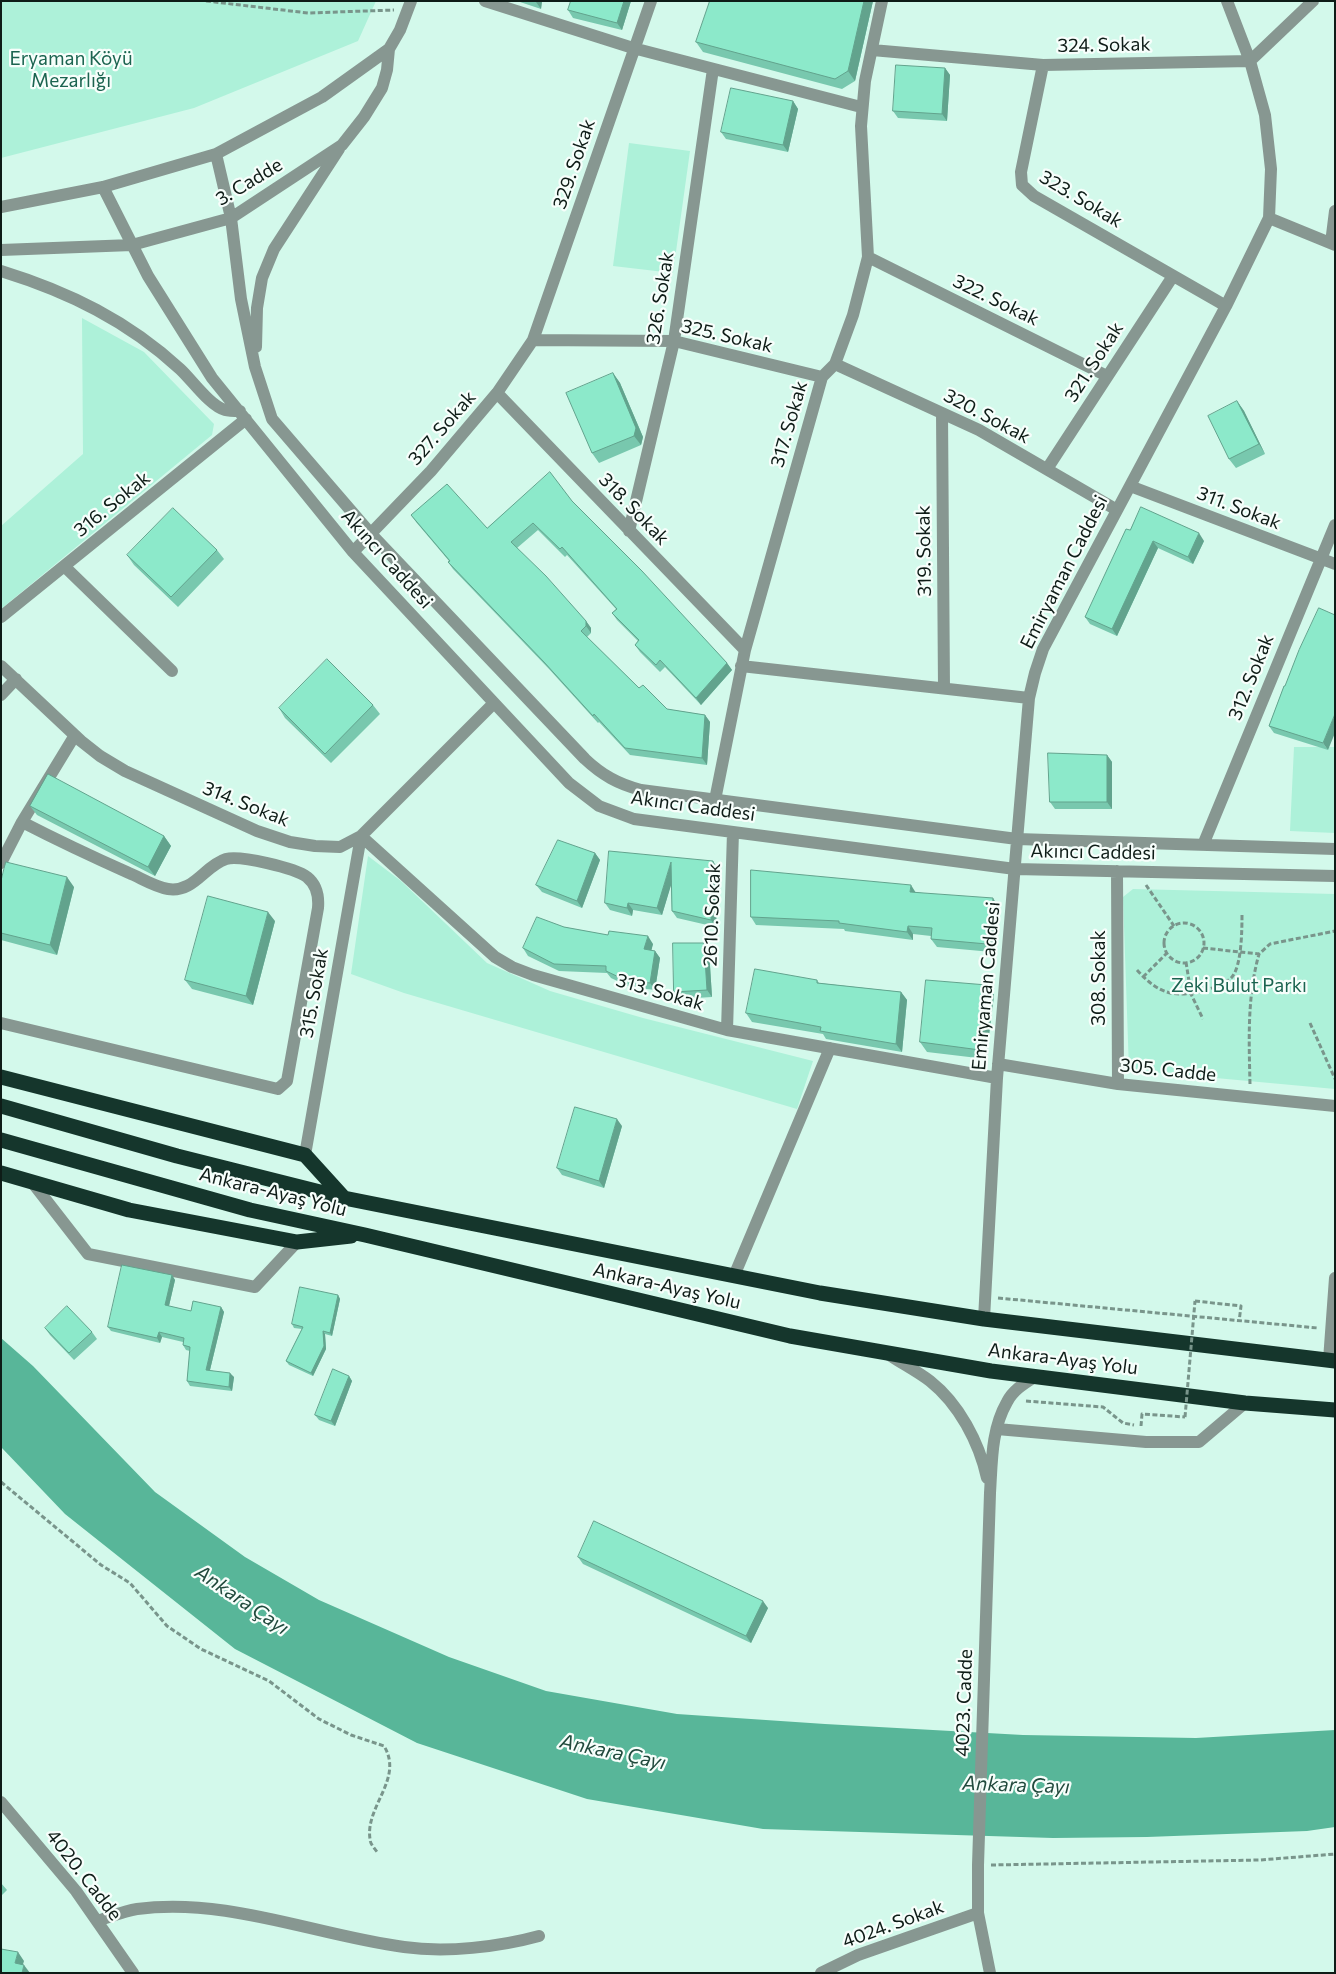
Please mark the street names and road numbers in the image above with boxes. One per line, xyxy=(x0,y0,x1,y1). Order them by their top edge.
street label: 324. Sokak xyxy=(1057,33,1151,57)
street label: 329. Sokak xyxy=(548,116,600,212)
street label: 3. Cadde xyxy=(212,153,286,211)
street label: 323. Sokak xyxy=(1035,165,1127,233)
street label: 326. Sokak xyxy=(641,250,679,346)
street label: 322. Sokak xyxy=(949,269,1043,331)
street label: 325. Sokak xyxy=(679,314,775,358)
street label: 321. Sokak xyxy=(1060,318,1128,406)
street label: 317. Sokak xyxy=(766,378,812,470)
street label: 320. Sokak xyxy=(940,384,1034,448)
street label: 327. Sokak xyxy=(403,386,481,470)
street label: 316. Sokak xyxy=(69,466,155,542)
street label: 318. Sokak xyxy=(594,468,674,550)
street label: 311. Sokak xyxy=(1194,482,1284,534)
street label: Emiryaman Caddesi xyxy=(1015,491,1113,653)
street label: Akıncı Caddesi xyxy=(337,505,437,613)
street label: 319. Sokak xyxy=(912,505,936,597)
street label: 312. Sokak xyxy=(1223,631,1279,723)
street label: 314. Sokak xyxy=(199,776,293,832)
street label: Akıncı Caddesi xyxy=(629,786,757,826)
street label: Akıncı Caddesi xyxy=(1030,840,1156,864)
street label: 2610. Sokak xyxy=(699,863,725,967)
street label: Emiryaman Caddesi xyxy=(967,901,1005,1071)
street label: 308. Sokak xyxy=(1088,930,1110,1026)
street label: 315. Sokak xyxy=(295,946,333,1040)
street label: 313. Sokak xyxy=(613,969,707,1015)
street label: 305. Cadde xyxy=(1119,1054,1217,1086)
street label: Ankara-Ayaş Yolu xyxy=(197,1163,349,1221)
street label: Ankara-Ayaş Yolu xyxy=(591,1258,743,1314)
street label: Ankara-Ayaş Yolu xyxy=(987,1338,1139,1380)
street label: 4023. Cadde xyxy=(951,1649,977,1757)
street label: 4020. Cadde xyxy=(41,1825,127,1925)
street label: 4024. Sokak xyxy=(839,1895,947,1953)

